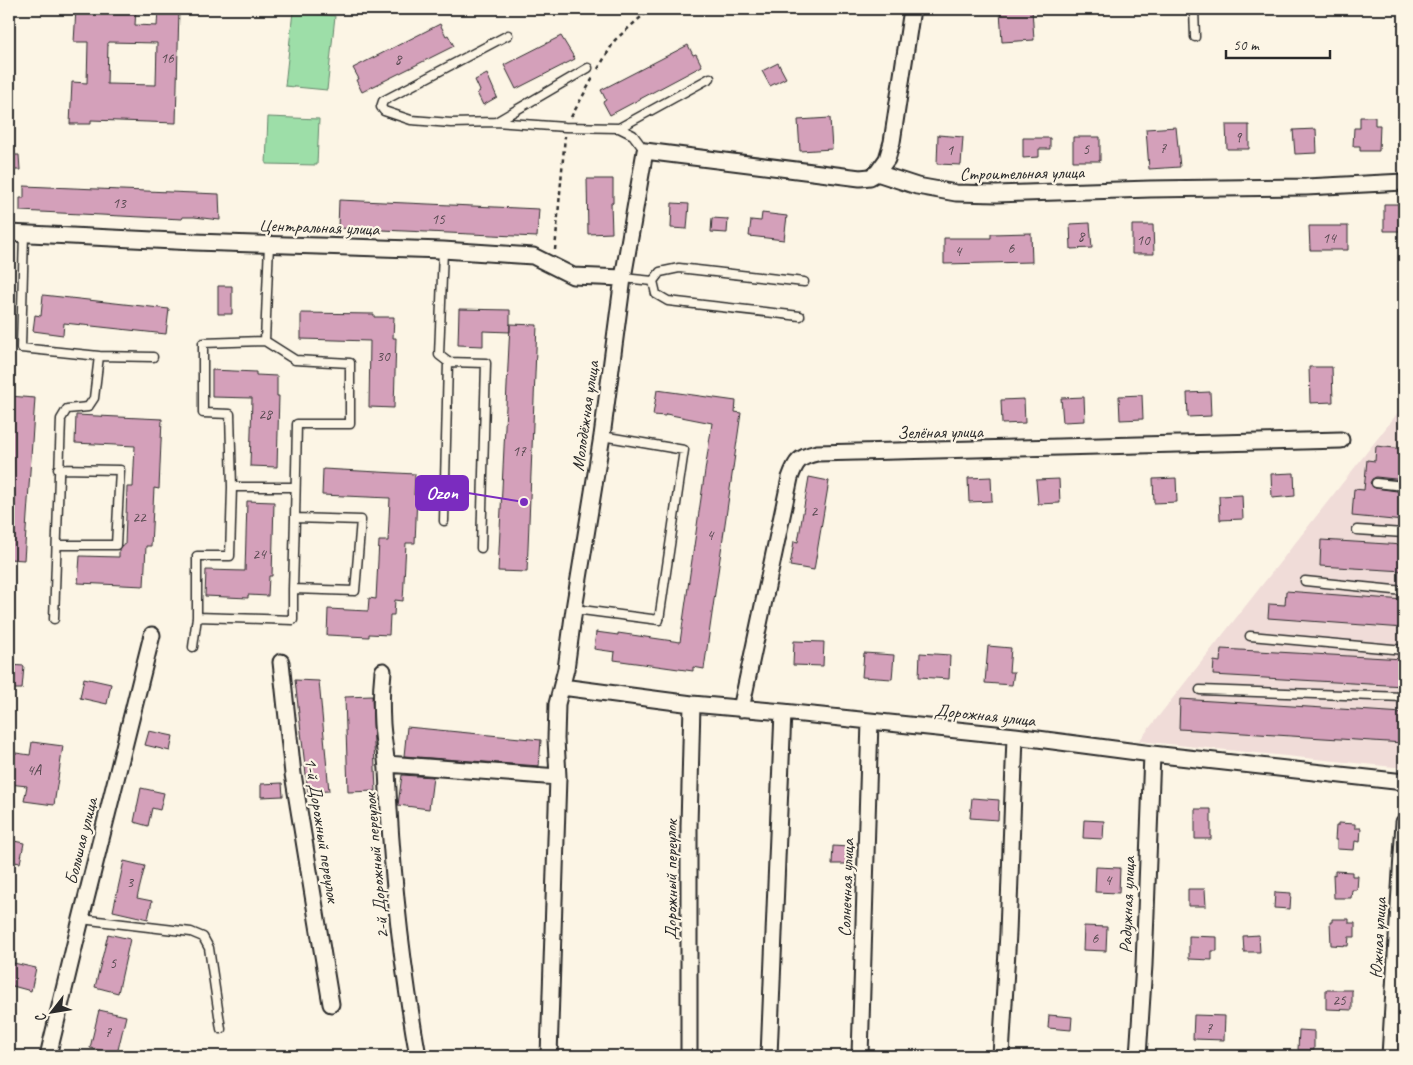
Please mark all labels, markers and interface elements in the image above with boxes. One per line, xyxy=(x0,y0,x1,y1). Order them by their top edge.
scale bar xyxy=(1226,28,1329,60)
text: 50 m xyxy=(1233,36,1260,55)
house number: 16 xyxy=(160,49,175,68)
house number: 8 xyxy=(395,50,403,69)
house number: 9 xyxy=(1235,128,1243,147)
house number: 7 xyxy=(1160,139,1168,158)
house number: 5 xyxy=(1083,140,1091,159)
house number: 1 xyxy=(947,141,955,160)
street label: Строительная улица xyxy=(960,161,1086,185)
house number: 13 xyxy=(112,194,127,213)
house number: 15 xyxy=(431,210,446,229)
street label: Центральная улица xyxy=(258,214,381,240)
house number: 8 xyxy=(1078,227,1086,246)
house number: 14 xyxy=(1322,229,1337,248)
house number: 10 xyxy=(1136,231,1151,250)
house number: 6 xyxy=(1008,239,1016,258)
house number: 4 xyxy=(955,242,963,261)
house number: 30 xyxy=(376,347,391,366)
street label: Молодёжная улица xyxy=(566,358,604,473)
house number: 28 xyxy=(258,405,273,424)
street label: Зелёная улица xyxy=(897,420,985,444)
house number: 17 xyxy=(512,442,527,461)
callout: Ozon xyxy=(416,476,468,510)
text: Ozon xyxy=(426,481,458,505)
house number: 2 xyxy=(811,502,819,521)
house number: 22 xyxy=(132,508,147,527)
house number: 4 xyxy=(707,526,715,545)
house number: 24 xyxy=(252,545,267,564)
street label: Дорожная улица xyxy=(934,699,1038,731)
street label: 1-й Дорожный переулок xyxy=(300,756,345,906)
house number: 4А xyxy=(27,761,43,780)
street label: 2-й Дорожный переулок xyxy=(358,790,393,940)
street label: Большая улица xyxy=(60,794,103,887)
street label: Дорожный переулок xyxy=(660,817,682,940)
street label: Солнечная улица xyxy=(833,837,859,937)
street label: Радужная улица xyxy=(1114,855,1140,954)
house number: 4 xyxy=(1105,871,1113,890)
house number: 3 xyxy=(127,873,135,892)
street label: Южная улица xyxy=(1365,895,1391,979)
house number: 6 xyxy=(1092,929,1100,948)
house number: 5 xyxy=(110,954,118,973)
north arrow xyxy=(28,988,78,1038)
house number: 25 xyxy=(1332,991,1347,1010)
text: С xyxy=(31,1009,50,1026)
house number: 7 xyxy=(1206,1019,1214,1038)
house number: 7 xyxy=(105,1023,113,1042)

